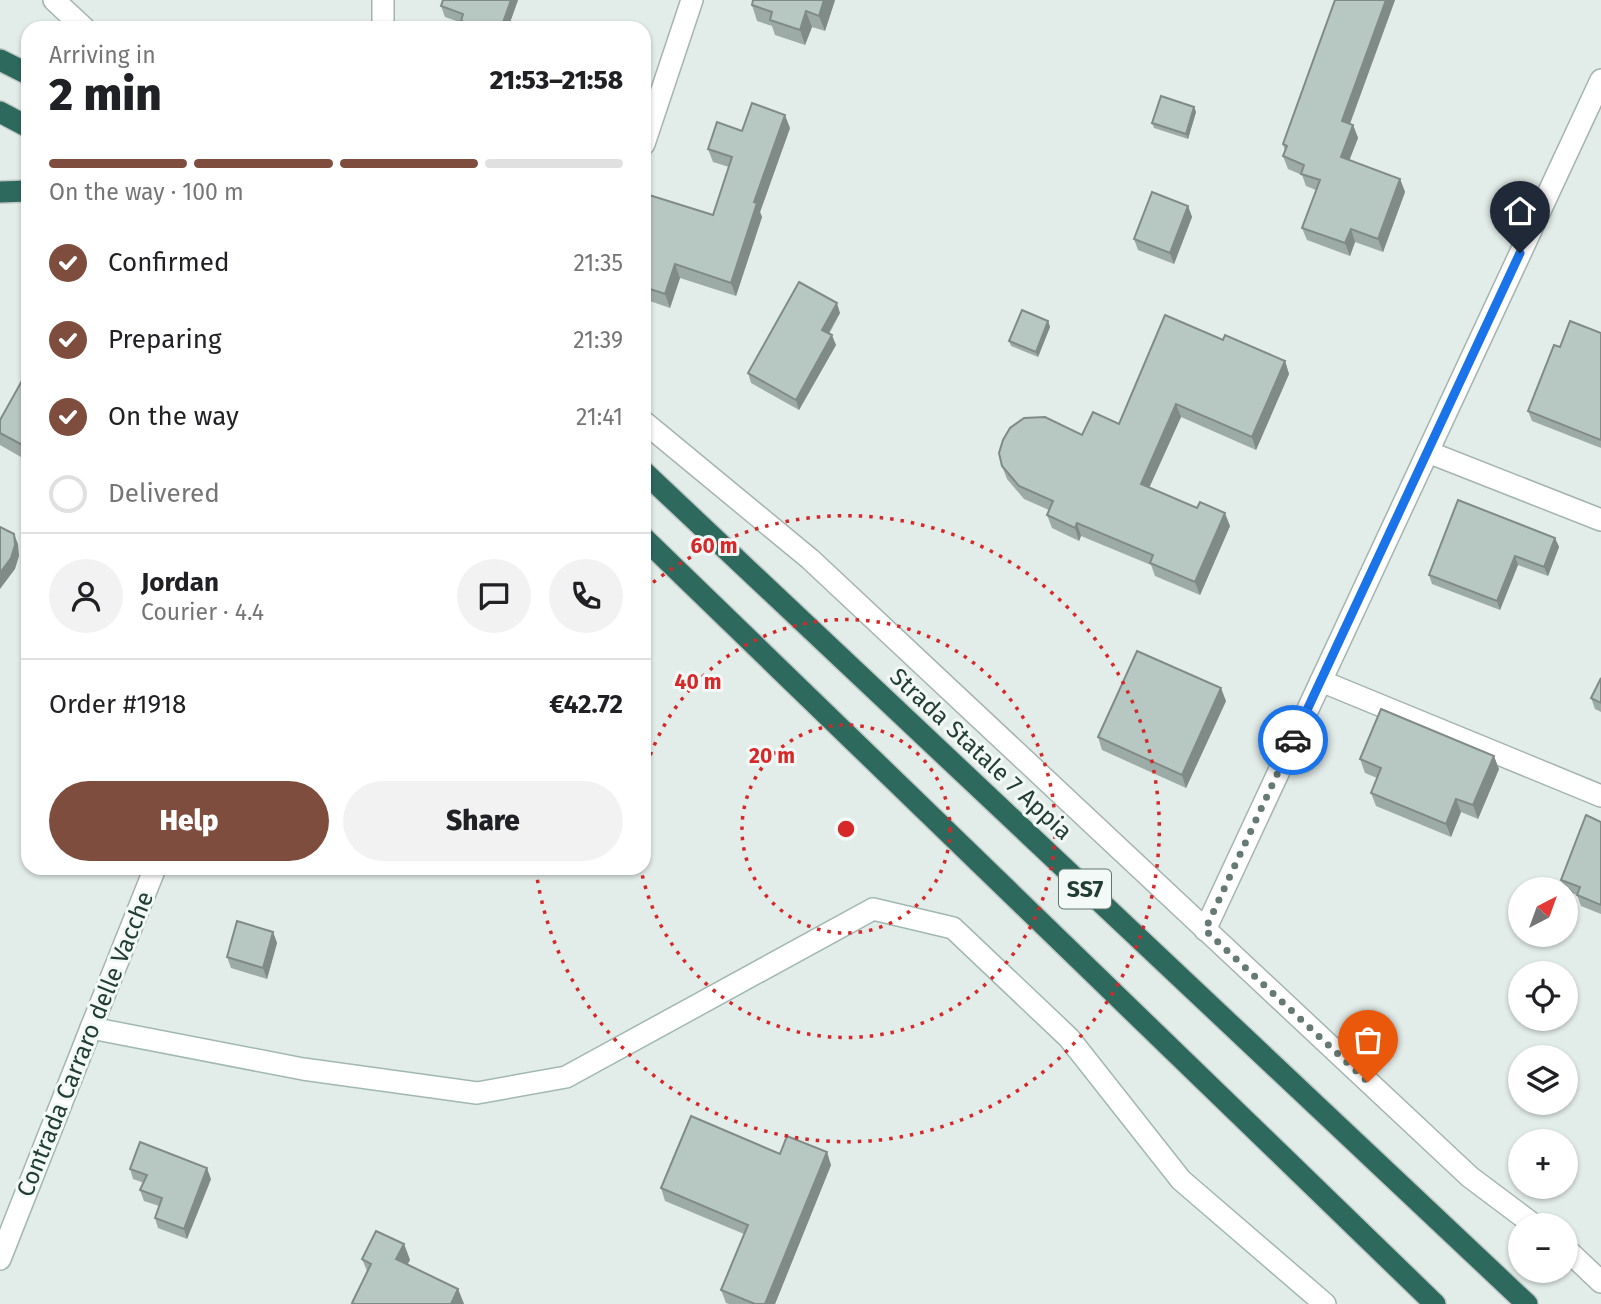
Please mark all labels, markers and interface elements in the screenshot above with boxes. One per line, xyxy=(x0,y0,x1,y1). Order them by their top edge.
text: Arriving in xyxy=(49,41,156,69)
text: 21:53–21:58 xyxy=(490,65,623,96)
text: 2 min xyxy=(49,67,162,122)
text: On the way · 100 m xyxy=(49,178,244,206)
pin xyxy=(1490,181,1550,253)
icon: home xyxy=(1501,192,1539,230)
icon: check xyxy=(49,244,87,282)
text: Confirmed xyxy=(108,247,229,278)
text: 21:35 xyxy=(574,249,623,277)
icon: check xyxy=(49,321,87,359)
text: Preparing xyxy=(108,324,221,355)
text: 21:39 xyxy=(573,326,623,354)
icon: check xyxy=(49,398,87,436)
text: On the way xyxy=(108,401,239,432)
text: 21:41 xyxy=(576,403,623,431)
text: Delivered xyxy=(108,478,220,509)
text: 60 m xyxy=(691,533,737,559)
button: person xyxy=(49,559,123,633)
button: chat xyxy=(457,559,531,633)
button: phone xyxy=(549,559,623,633)
text: Jordan xyxy=(141,567,219,598)
text: Courier · 4.4 xyxy=(141,598,264,626)
street label: Strada Statale 7 Appia xyxy=(884,662,1078,846)
text: 40 m xyxy=(675,669,721,695)
text: Order #1918 xyxy=(49,689,186,720)
text: €42.72 xyxy=(549,689,623,720)
courier xyxy=(1258,705,1328,775)
icon: car xyxy=(1274,721,1312,759)
text: 20 m xyxy=(749,743,795,769)
button: Help xyxy=(49,781,329,861)
button: Share xyxy=(343,781,623,861)
centre of rings xyxy=(834,817,858,841)
road number: SS7 xyxy=(1059,870,1111,908)
north arrow xyxy=(1508,877,1578,947)
map controls xyxy=(1508,877,1578,1283)
street label: Contrada Carraro delle Vacche xyxy=(11,887,159,1201)
button: locate xyxy=(1508,961,1578,1031)
pin xyxy=(1338,1010,1398,1082)
icon: bag xyxy=(1349,1021,1387,1059)
button: layers xyxy=(1508,1045,1578,1115)
button: + xyxy=(1508,1129,1578,1199)
button: − xyxy=(1508,1213,1578,1283)

